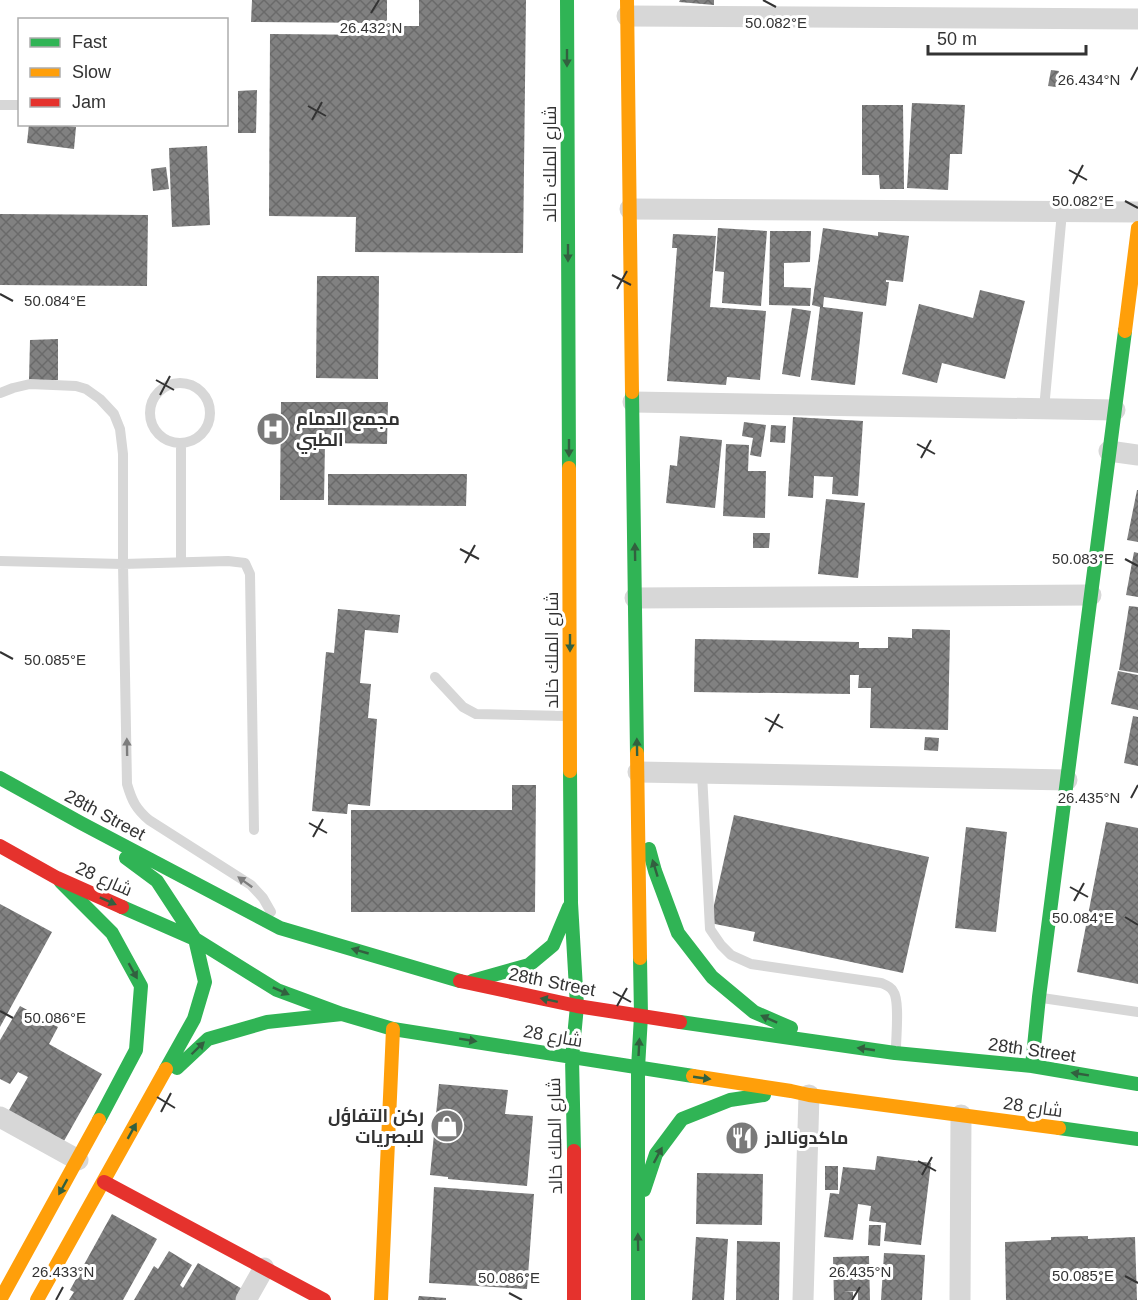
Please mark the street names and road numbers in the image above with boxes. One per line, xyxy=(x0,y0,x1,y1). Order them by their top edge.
street label: شارع الملك خالد xyxy=(540,106,562,222)
street label: شارع الملك خالد xyxy=(542,592,564,708)
street label: 28th Street xyxy=(61,785,149,845)
street label: شارع 28 xyxy=(72,858,135,902)
street label: 28th Street xyxy=(507,964,597,1000)
street label: شارع 28 xyxy=(521,1021,584,1053)
street label: 28th Street xyxy=(987,1034,1077,1066)
street label: شارع الملك خالد xyxy=(544,1077,568,1195)
street label: شارع 28 xyxy=(1002,1093,1064,1123)

